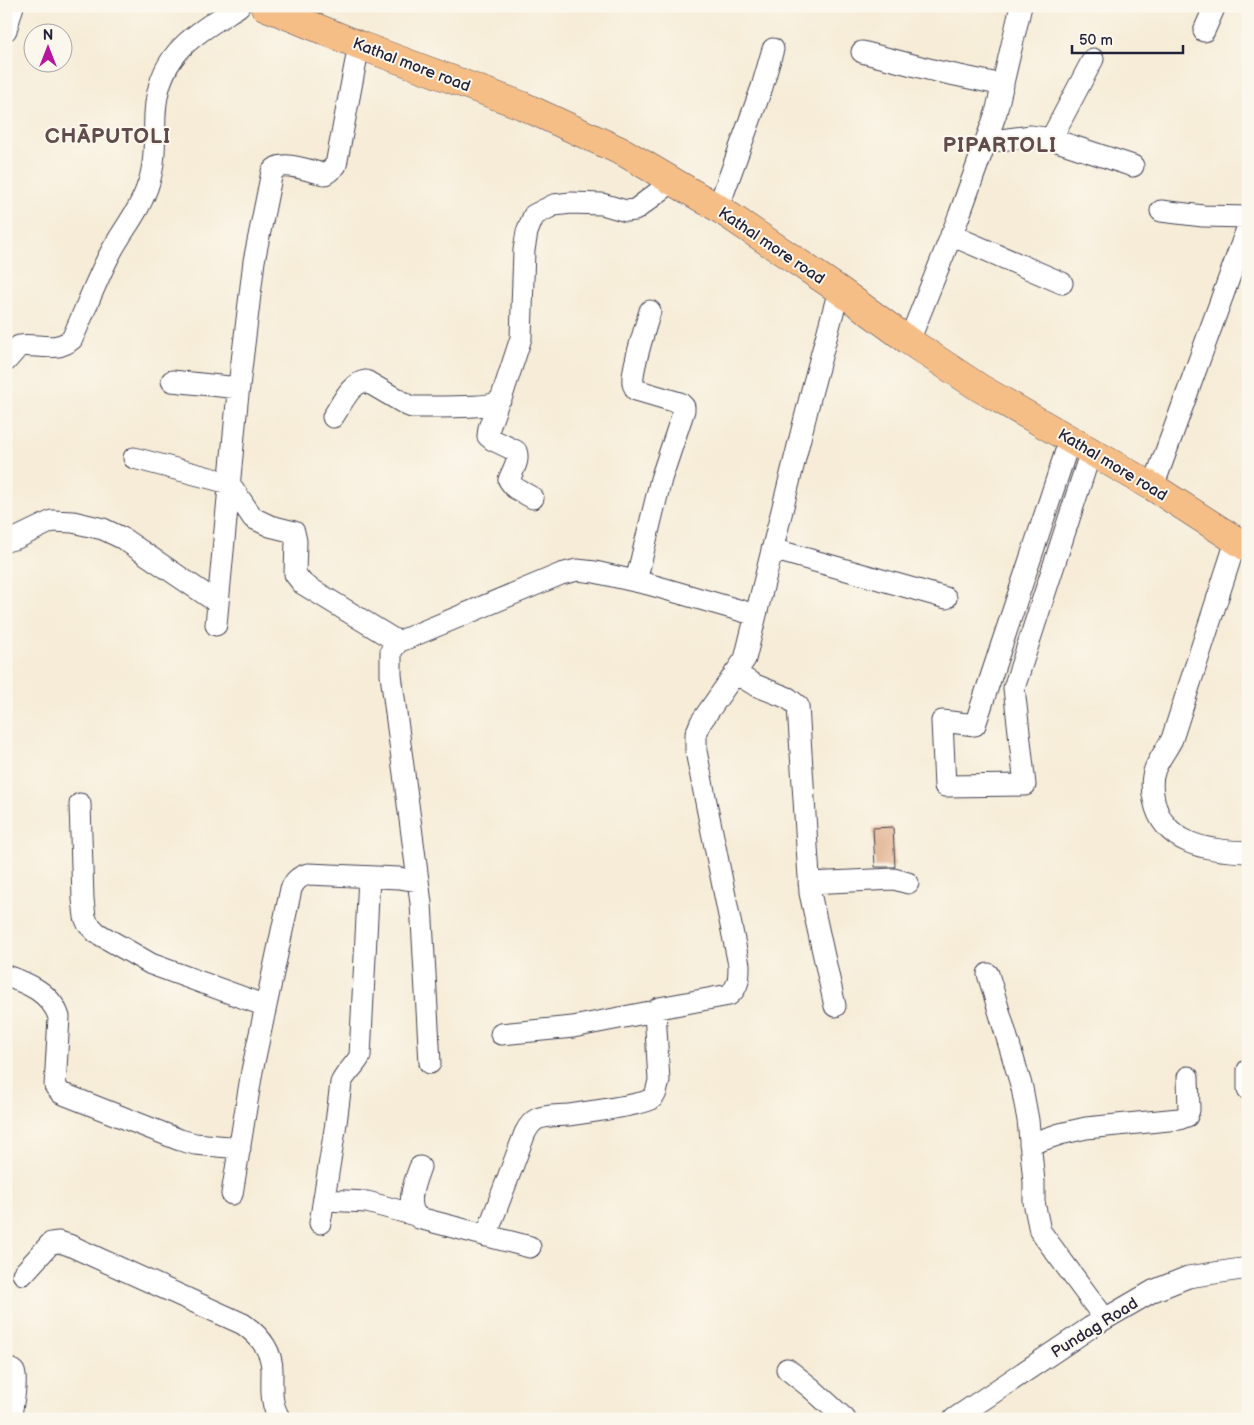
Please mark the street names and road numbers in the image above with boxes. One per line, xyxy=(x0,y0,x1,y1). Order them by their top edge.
street label: Kathal more road xyxy=(350,34,473,97)
street label: Kathal more road xyxy=(714,204,828,289)
street label: Kathal more road xyxy=(1054,425,1170,505)
street label: Pundag Road xyxy=(1048,1294,1142,1362)

